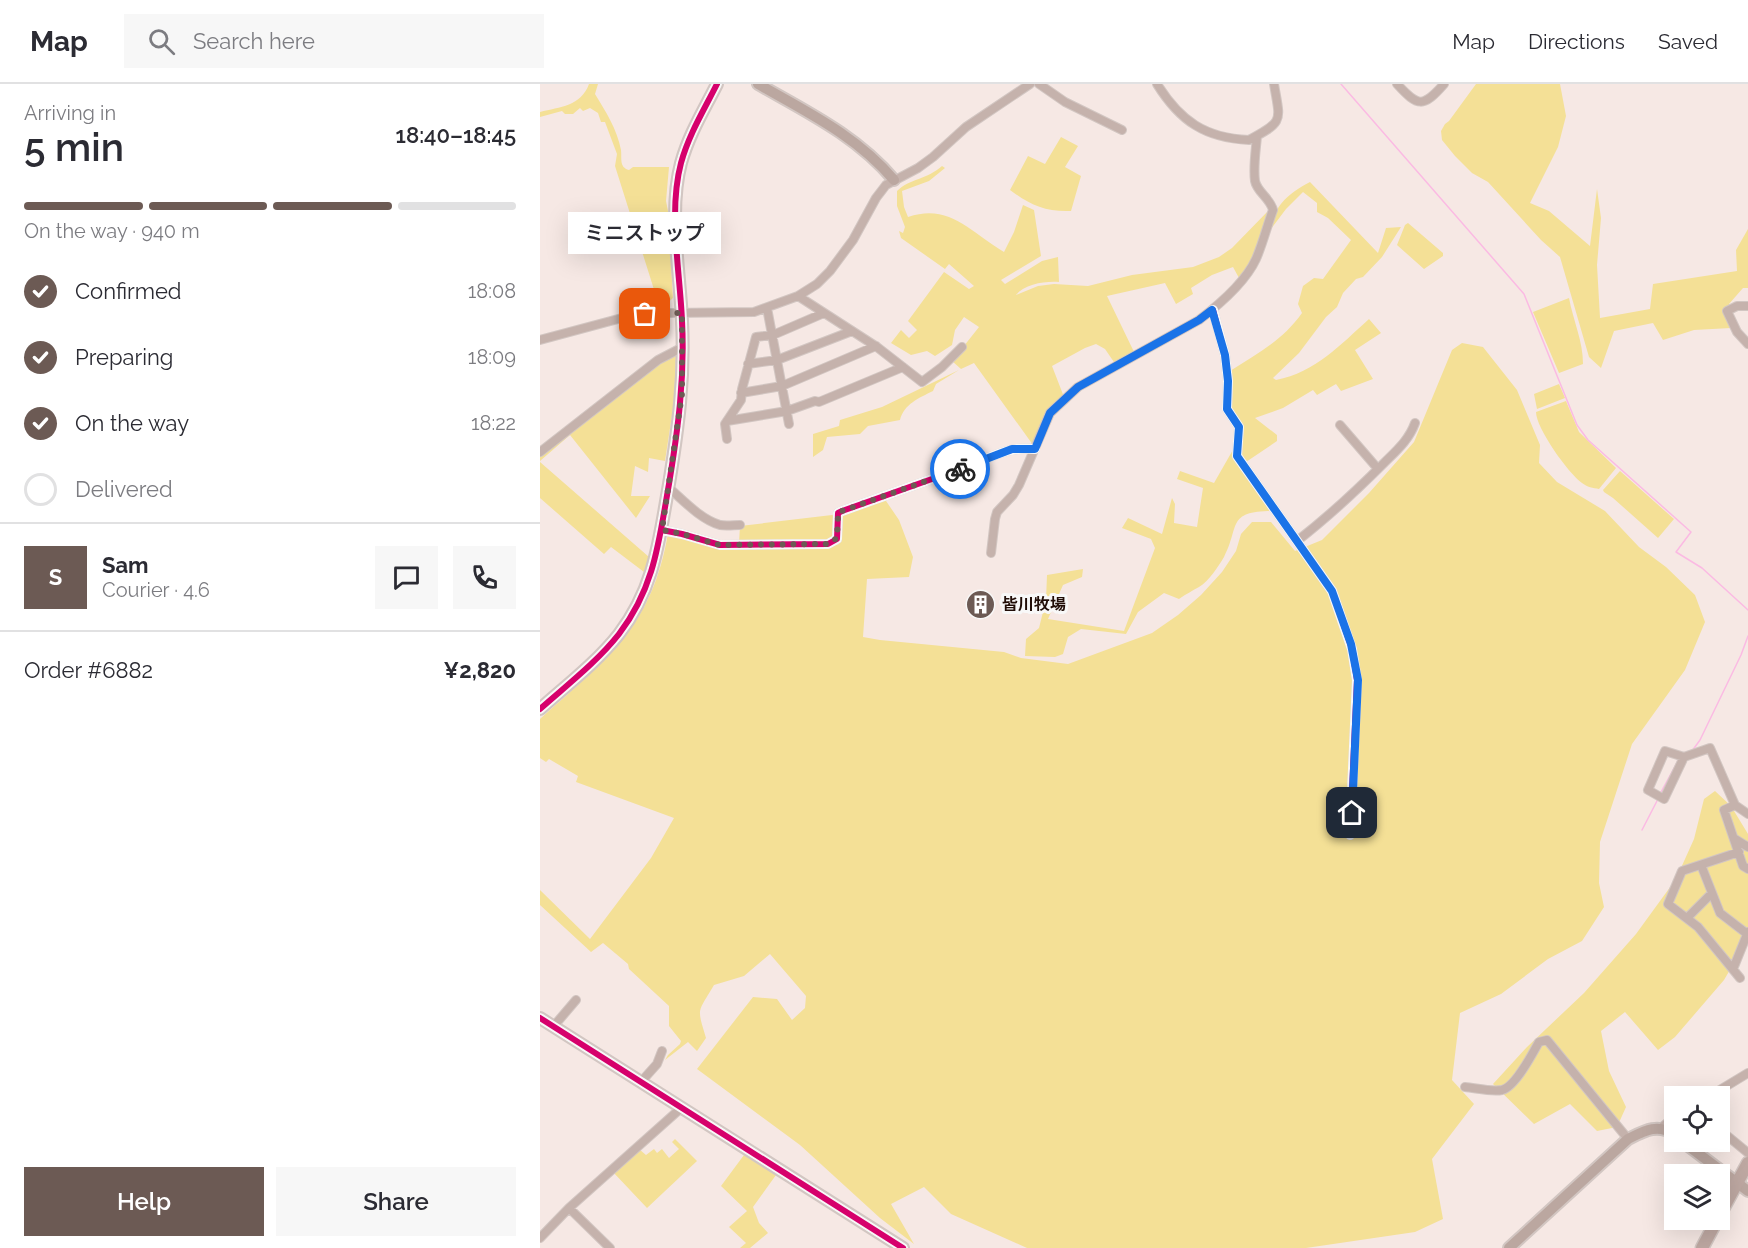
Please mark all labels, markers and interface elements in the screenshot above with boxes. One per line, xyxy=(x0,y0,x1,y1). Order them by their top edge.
search box xyxy=(124,14,544,68)
text: Map xyxy=(30,25,88,58)
icon: search xyxy=(145,25,178,58)
text: Search here xyxy=(193,28,315,54)
text: Map xyxy=(1452,29,1495,54)
text: Directions xyxy=(1528,29,1625,54)
text: Saved xyxy=(1658,29,1718,54)
text: Arriving in xyxy=(24,101,116,125)
text: 18:40–18:45 xyxy=(396,122,516,148)
text: 5 min xyxy=(24,124,124,170)
callout: ミニストップ xyxy=(568,212,722,254)
text: On the way · 940 m xyxy=(24,219,200,243)
text: ミニストップ xyxy=(585,221,705,245)
icon: check xyxy=(24,275,57,308)
text: Confirmed xyxy=(75,278,182,304)
text: 18:08 xyxy=(468,279,516,303)
pin xyxy=(619,288,670,339)
icon: bag xyxy=(628,297,661,330)
icon: check xyxy=(24,341,57,374)
text: Preparing xyxy=(75,344,173,370)
text: 18:09 xyxy=(468,345,516,369)
icon: check xyxy=(24,407,57,440)
text: On the way xyxy=(75,410,189,436)
text: 18:22 xyxy=(471,411,516,435)
courier xyxy=(930,439,990,499)
icon: bike xyxy=(944,453,977,486)
text: Delivered xyxy=(75,476,173,502)
button: chat xyxy=(375,546,438,609)
button: phone xyxy=(453,546,516,609)
text: Sam xyxy=(102,552,149,578)
text: S xyxy=(49,564,62,590)
text: Courier · 4.6 xyxy=(102,578,210,602)
building icon: 皆川牧場 xyxy=(965,588,997,620)
place label: 皆川牧場 xyxy=(1002,595,1066,614)
text: Order #6882 xyxy=(24,657,153,683)
text: ¥2,820 xyxy=(444,657,516,683)
pin xyxy=(1326,787,1377,838)
icon: home xyxy=(1335,796,1368,829)
map controls xyxy=(1664,1086,1730,1230)
button: locate xyxy=(1664,1086,1730,1152)
button: layers xyxy=(1664,1164,1730,1230)
button: Help xyxy=(24,1167,264,1236)
button: Share xyxy=(276,1167,516,1236)

